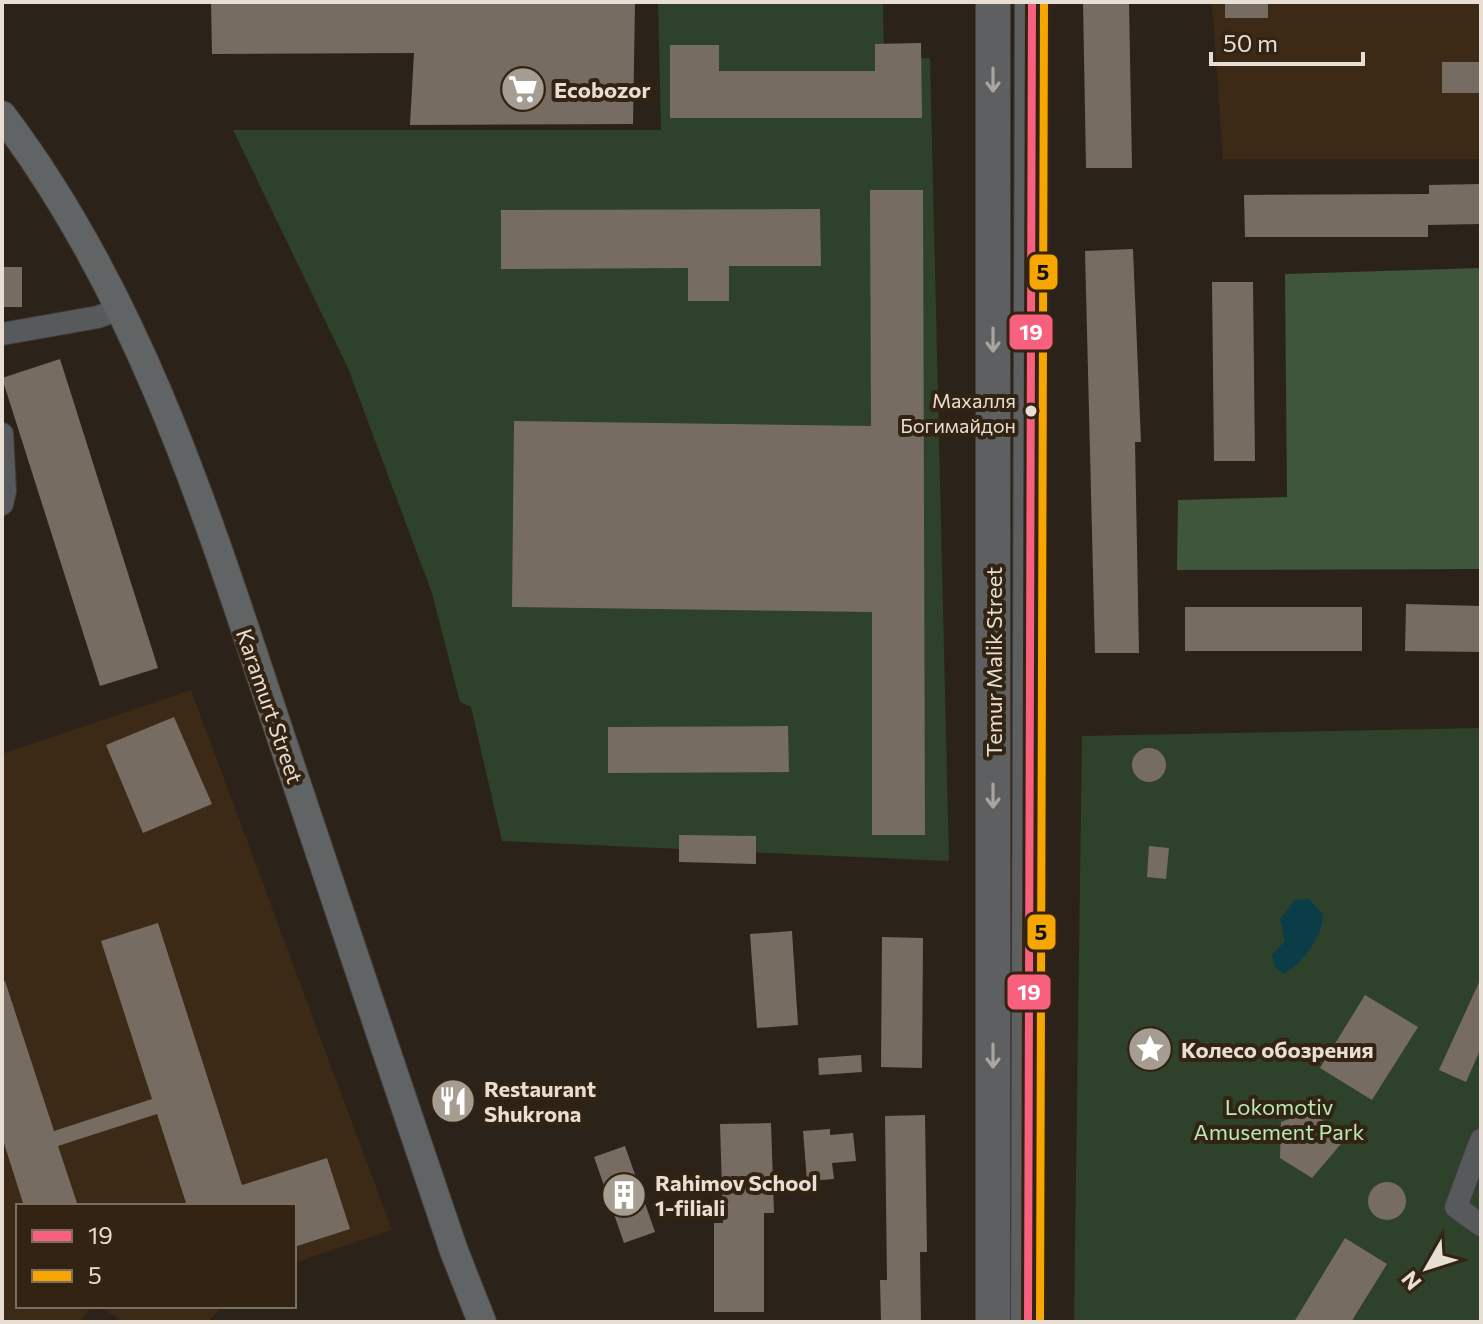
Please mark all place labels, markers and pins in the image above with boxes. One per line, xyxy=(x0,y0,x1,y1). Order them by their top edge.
supermarket icon: Ecobozor xyxy=(499,65,547,113)
place label: Ecobozor xyxy=(554,76,651,103)
place label: Махалля Богимайдон xyxy=(900,388,1016,437)
marker: Махалля Богимайдон xyxy=(1023,403,1039,419)
place icon: Колесо обозрения xyxy=(1126,1025,1174,1073)
place label: Колесо обозрения xyxy=(1181,1036,1374,1063)
place label: Restaurant Shukrona xyxy=(484,1075,596,1127)
restaurant icon: Restaurant Shukrona xyxy=(429,1077,477,1125)
place label: Rahimov School 1-filiali xyxy=(655,1169,817,1221)
building icon: Rahimov School 1-filiali xyxy=(600,1171,648,1219)

